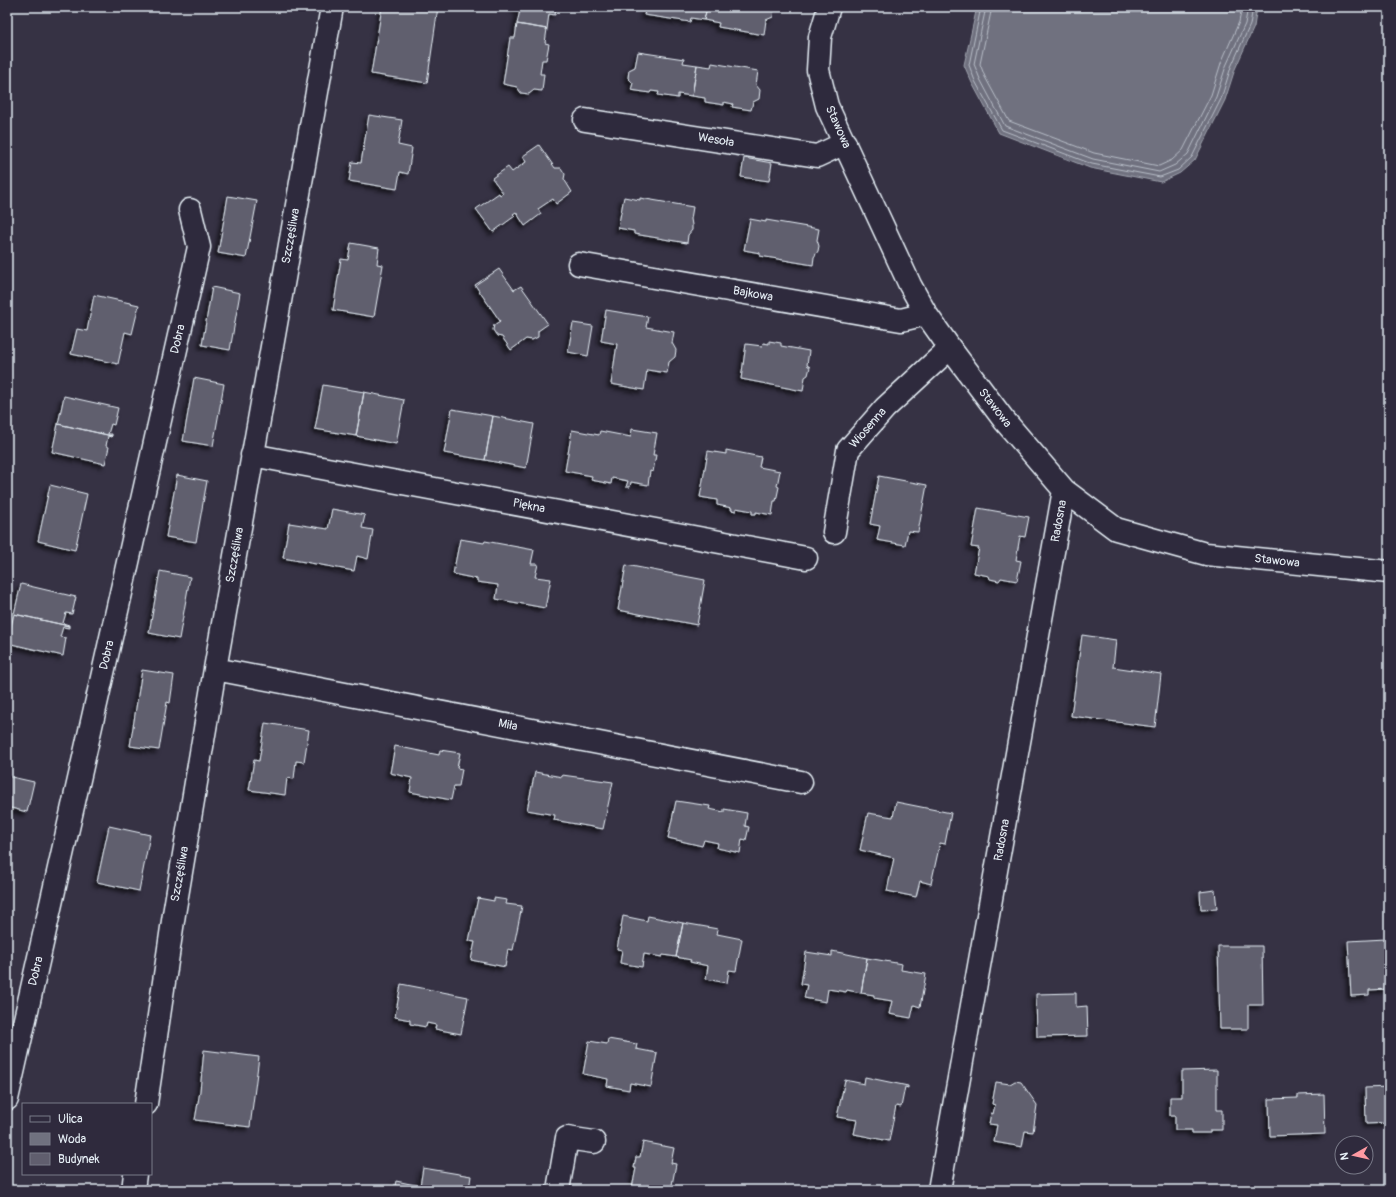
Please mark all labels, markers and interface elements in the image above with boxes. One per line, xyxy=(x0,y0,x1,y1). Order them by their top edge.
street label: Stawowa xyxy=(822,103,854,151)
street label: Wesoła xyxy=(697,130,736,150)
street label: Szczęśliwa xyxy=(279,207,303,265)
street label: Bajkowa xyxy=(732,283,775,305)
street label: Dobra xyxy=(167,322,189,355)
street label: Stawowa xyxy=(975,385,1015,431)
street label: Wiosenna xyxy=(846,404,890,451)
street label: Piękna xyxy=(512,496,547,517)
street label: Radosna xyxy=(1048,498,1070,543)
street label: Szczęśliwa xyxy=(223,526,247,584)
street label: Stawowa xyxy=(1254,551,1301,571)
street label: Dobra xyxy=(96,638,118,671)
street label: Miła xyxy=(497,716,519,734)
street label: Radosna xyxy=(991,817,1013,862)
street label: Szczęśliwa xyxy=(168,845,192,903)
street label: Dobra xyxy=(25,954,47,987)
legend xyxy=(22,1103,152,1175)
text: Ulica xyxy=(58,1112,83,1127)
text: Woda xyxy=(58,1132,87,1147)
north arrow xyxy=(1334,1135,1374,1175)
text: N xyxy=(1338,1151,1352,1161)
text: Budynek xyxy=(58,1152,100,1167)

